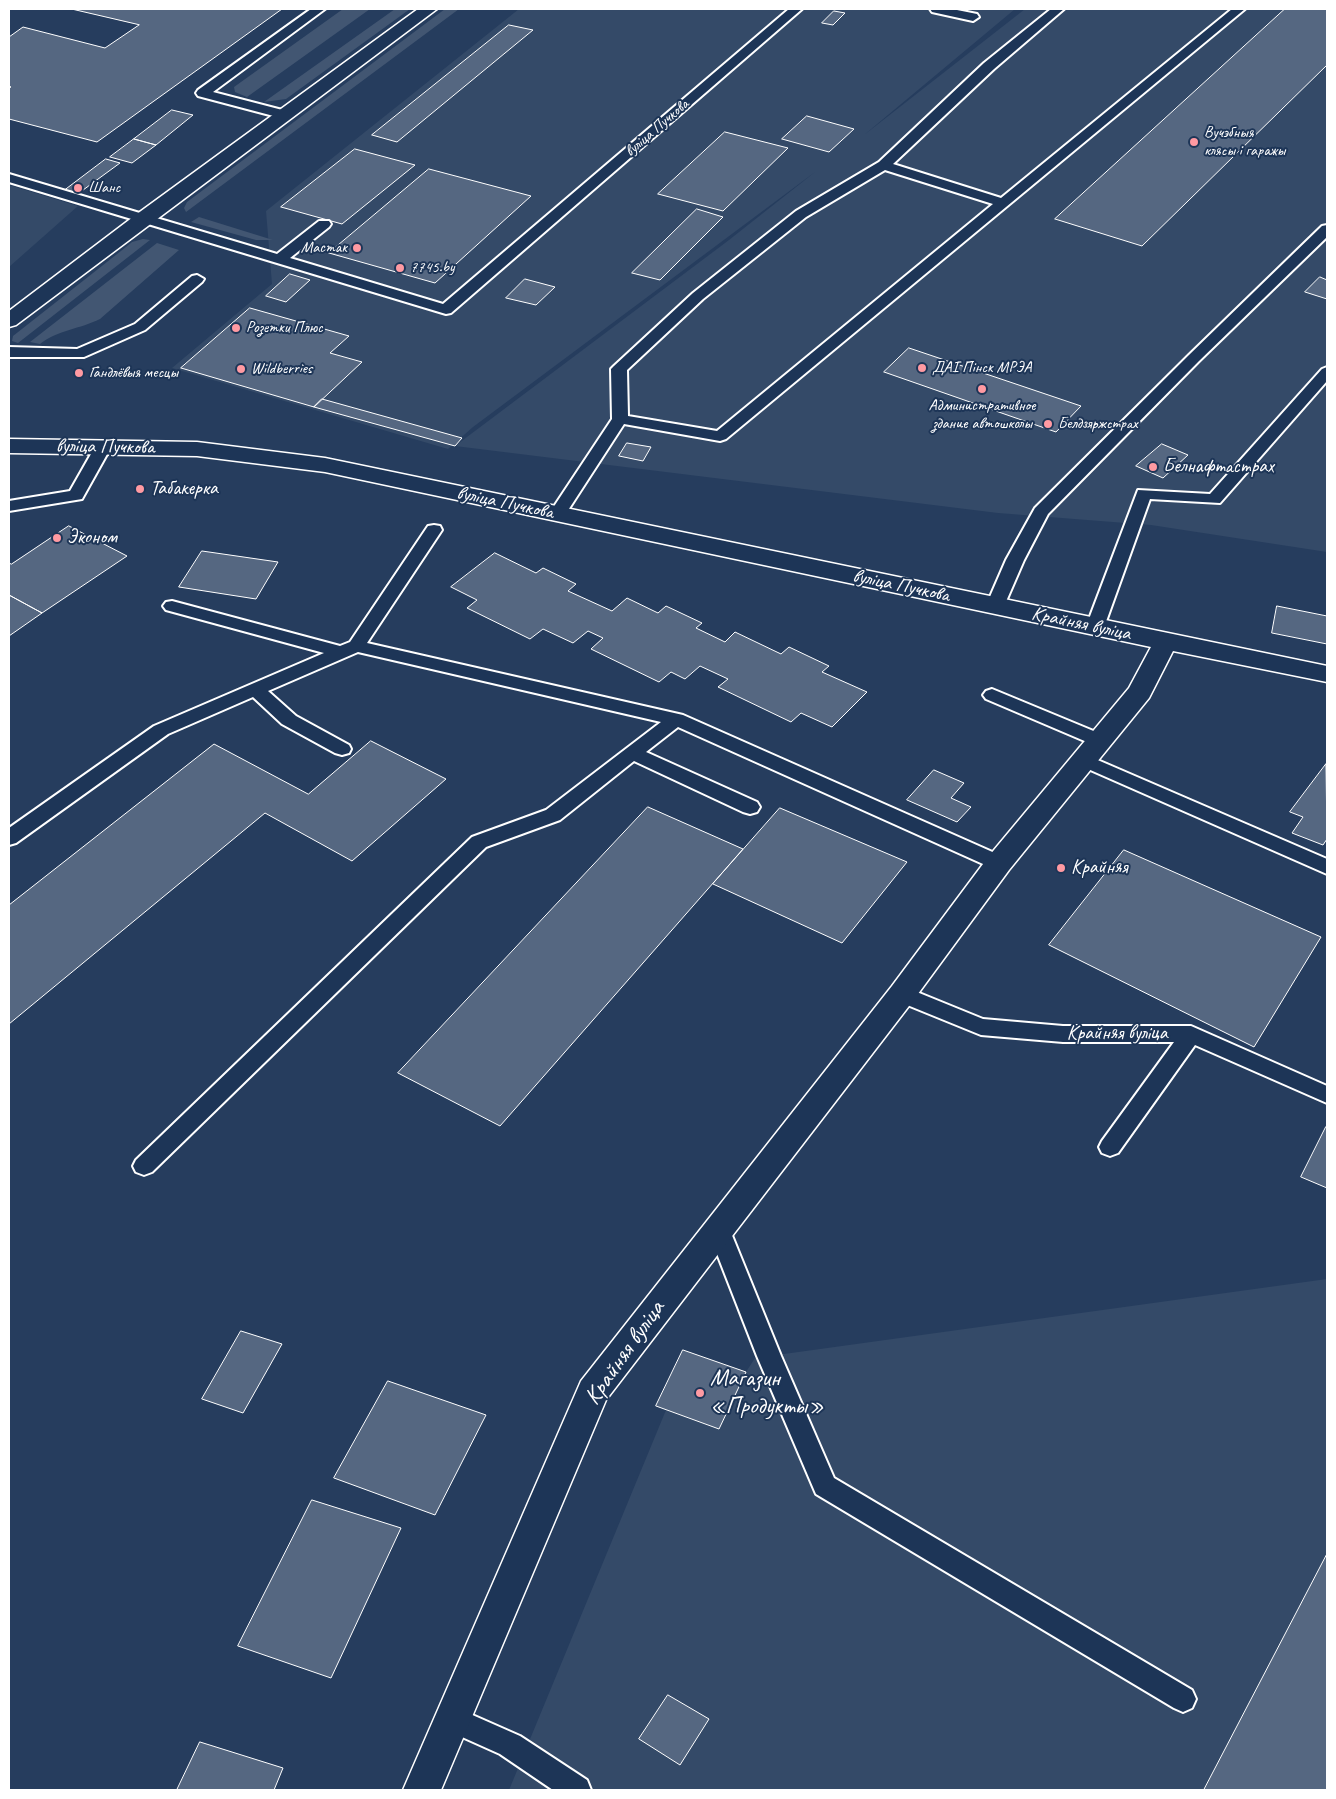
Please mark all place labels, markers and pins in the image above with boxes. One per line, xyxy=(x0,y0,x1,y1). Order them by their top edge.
place label: Вучэбныя клясы і гаражы xyxy=(1204,123,1285,161)
marker: Вучэбныя клясы і гаражы xyxy=(1188,136,1200,148)
place label: Шанс xyxy=(88,178,120,198)
marker: Шанс xyxy=(72,182,84,194)
place label: Мастак xyxy=(301,238,347,258)
marker: Мастак xyxy=(351,242,363,254)
place label: 7745.by xyxy=(410,258,454,278)
marker: 7745.by xyxy=(394,262,406,274)
place label: Розетки Плюс xyxy=(246,318,323,338)
marker: Розетки Плюс xyxy=(230,322,242,334)
place label: ДАІ Пінск МРЭА xyxy=(932,358,1031,378)
place label: Wildberries xyxy=(251,359,312,379)
marker: ДАІ Пінск МРЭА xyxy=(916,362,928,374)
place label: Гандлёвыя месцы xyxy=(89,363,178,383)
marker: Wildberries xyxy=(235,363,247,375)
marker: Гандлёвыя месцы xyxy=(73,367,85,379)
marker: Административное здание автошколы xyxy=(976,383,988,395)
place label: Административное здание автошколы xyxy=(929,396,1035,434)
place label: Белдзяржстрах xyxy=(1058,414,1138,434)
marker: Белдзяржстрах xyxy=(1042,418,1054,430)
place label: Белнафтастрах xyxy=(1163,455,1274,479)
marker: Белнафтастрах xyxy=(1147,461,1159,473)
place label: Табакерка xyxy=(150,477,218,501)
marker: Табакерка xyxy=(134,483,146,495)
place label: Эконом xyxy=(67,526,117,550)
marker: Эконом xyxy=(51,532,63,544)
place label: Крайняя xyxy=(1071,856,1128,880)
marker: Крайняя xyxy=(1055,862,1067,874)
place label: Магазин «Продукты» xyxy=(710,1365,824,1421)
marker: Магазин «Продукты» xyxy=(694,1387,706,1399)

